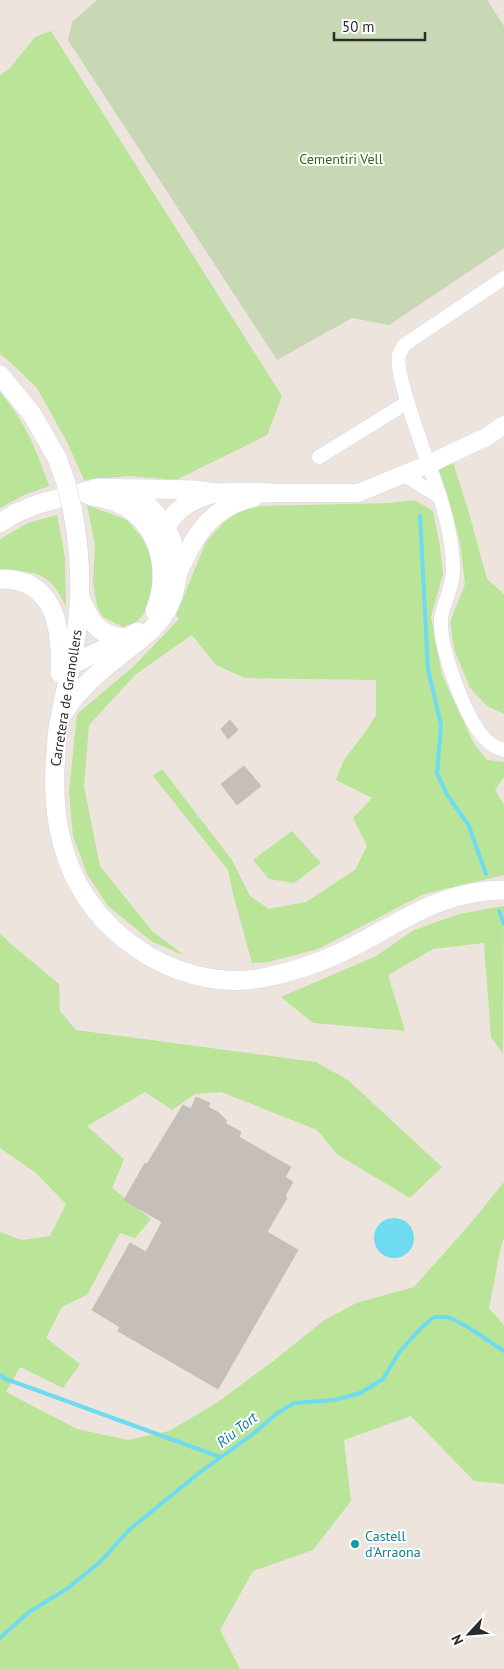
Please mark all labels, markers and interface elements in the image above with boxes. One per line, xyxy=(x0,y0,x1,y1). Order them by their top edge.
scale bar xyxy=(334,10,425,42)
text: 50 m xyxy=(342,17,375,36)
park label: Cementiri Vell xyxy=(299,150,383,168)
street label: Carretera de Granollers xyxy=(46,628,86,768)
water label: Riu Tort xyxy=(212,1407,262,1451)
place label: Castell d'Arraona xyxy=(365,1527,421,1561)
marker: Castell d'Arraona xyxy=(349,1538,361,1550)
north arrow xyxy=(444,1609,494,1659)
text: N xyxy=(447,1632,467,1648)

